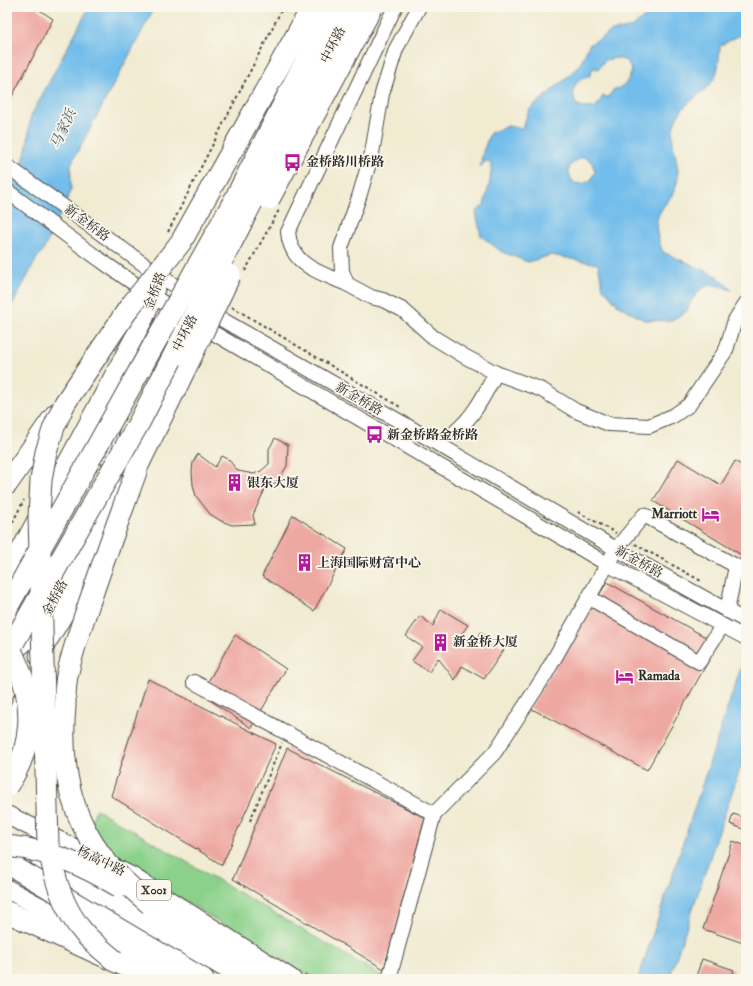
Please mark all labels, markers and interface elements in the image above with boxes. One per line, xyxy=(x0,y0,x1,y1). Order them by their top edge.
street label: 中环路 xyxy=(317,24,349,66)
water label: 马家浜 xyxy=(47,105,80,152)
bus stop icon: 金桥路川桥路 xyxy=(283,152,303,172)
place label: 金桥路川桥路 xyxy=(306,154,384,170)
street label: 新金桥路 xyxy=(61,201,113,245)
street label: 金桥路 xyxy=(141,270,169,312)
street label: 中环路 xyxy=(169,312,201,354)
street label: 新金桥路 xyxy=(332,379,386,419)
bus stop icon: 新金桥路金桥路 xyxy=(364,425,384,445)
place label: 新金桥路金桥路 xyxy=(387,427,478,443)
building icon: 银东大厦 xyxy=(224,473,244,493)
place label: 银东大厦 xyxy=(247,475,299,491)
hotel icon: Marriott xyxy=(700,504,720,524)
place label: Marriott xyxy=(650,506,698,522)
street label: 新金桥路 xyxy=(612,542,666,582)
building icon: 上海国际财富中心 xyxy=(294,553,314,573)
place label: 上海国际财富中心 xyxy=(317,555,421,571)
street label: 金桥路 xyxy=(39,577,71,619)
building icon: 新金桥大厦 xyxy=(430,632,450,652)
place label: 新金桥大厦 xyxy=(453,634,518,650)
hotel icon: Ramada xyxy=(615,666,635,686)
place label: Ramada xyxy=(638,668,680,684)
street label: 杨高中路 xyxy=(74,842,128,880)
road number: X001 xyxy=(137,880,171,900)

